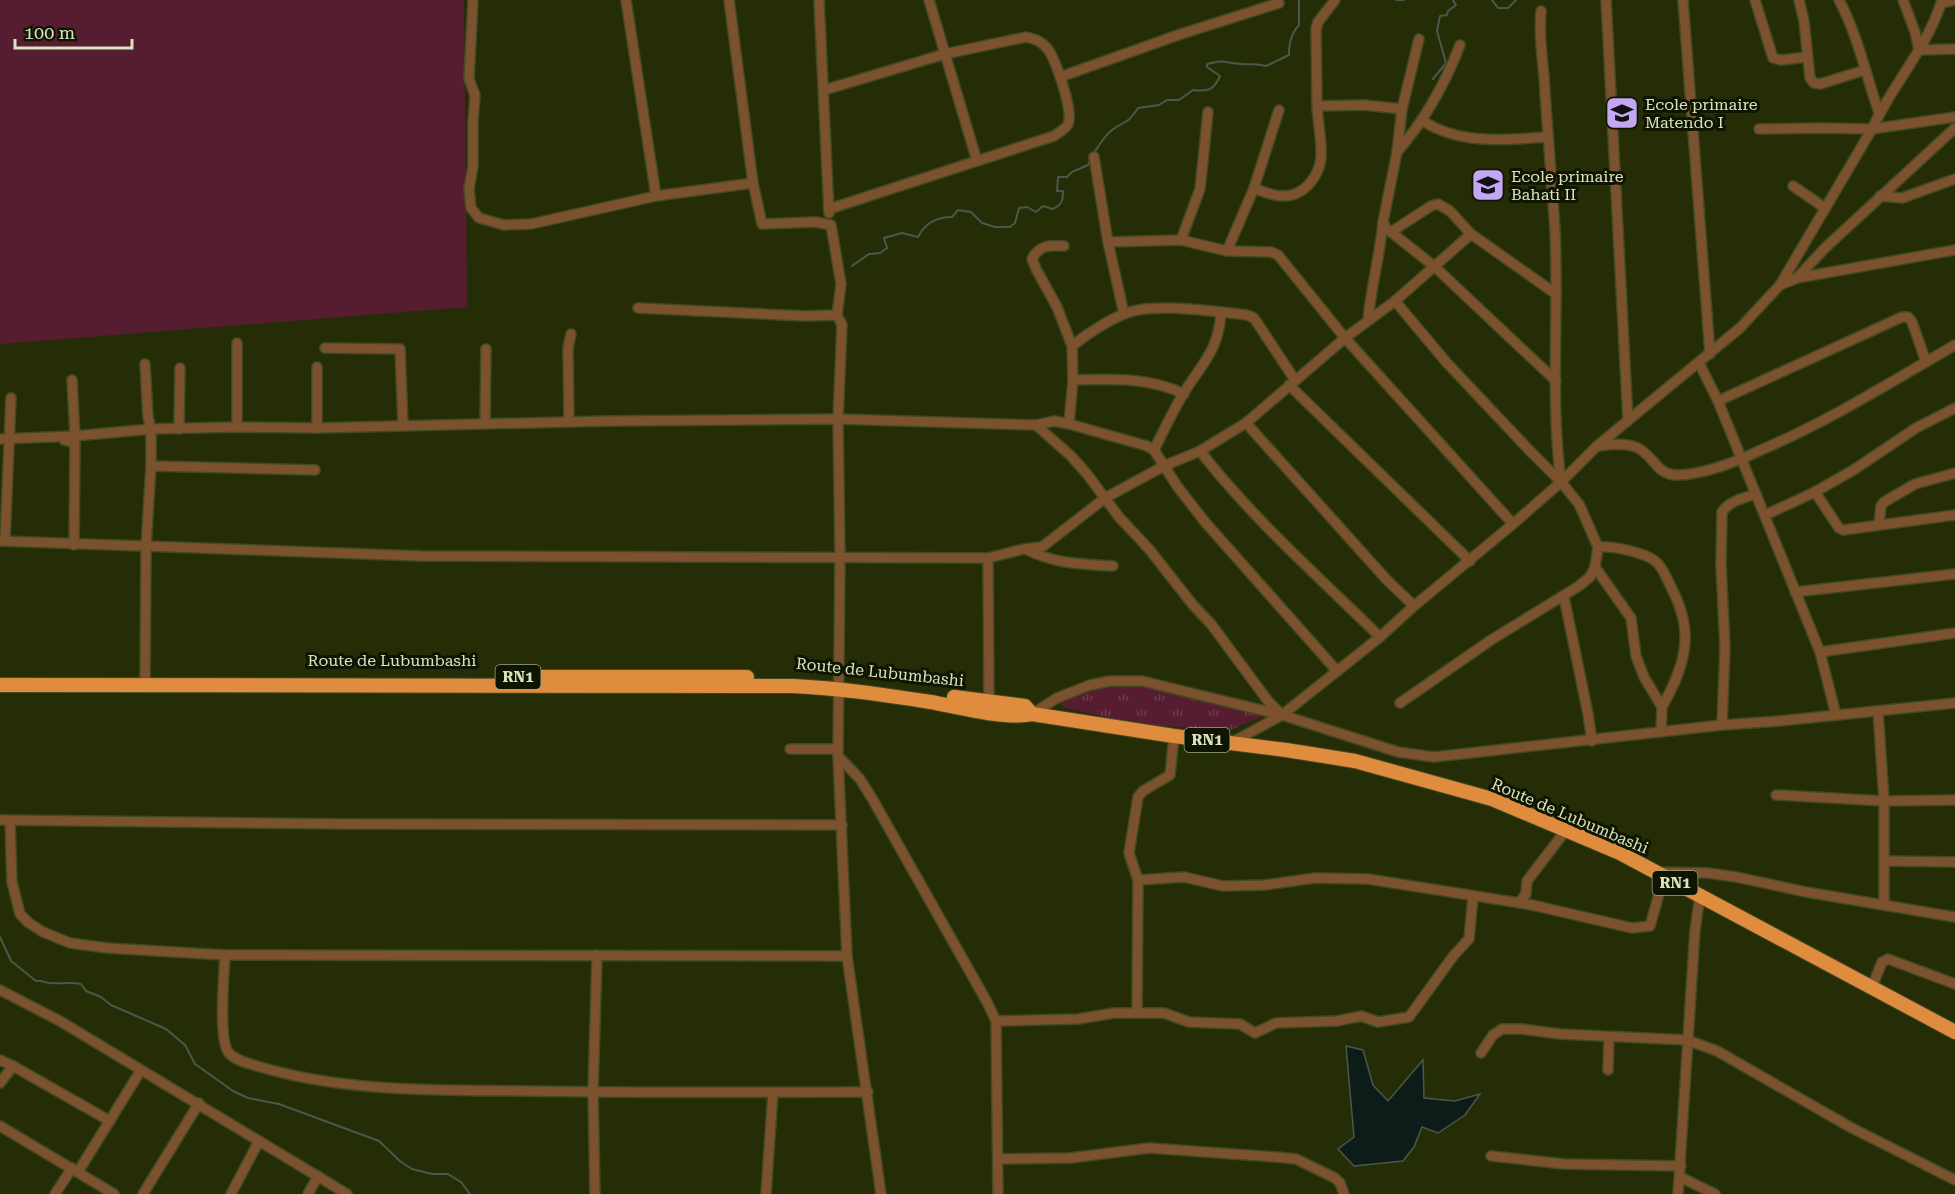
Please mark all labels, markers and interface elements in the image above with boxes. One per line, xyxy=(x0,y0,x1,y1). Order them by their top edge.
scale bar xyxy=(15,12,132,50)
text: 100 m xyxy=(24,22,75,43)
school or university icon: Ecole primaire Matendo I xyxy=(1604,95,1640,131)
place label: Ecole primaire Matendo I xyxy=(1645,95,1758,132)
school or university icon: Ecole primaire Bahati II xyxy=(1470,167,1506,203)
place label: Ecole primaire Bahati II xyxy=(1511,167,1624,204)
street label: Route de Lubumbashi xyxy=(308,651,476,670)
street label: Route de Lubumbashi xyxy=(795,654,965,690)
road number: RN1 xyxy=(496,665,540,689)
road number: RN1 xyxy=(1184,728,1230,752)
street label: Route de Lubumbashi xyxy=(1489,774,1651,858)
road number: RN1 xyxy=(1652,871,1698,895)

